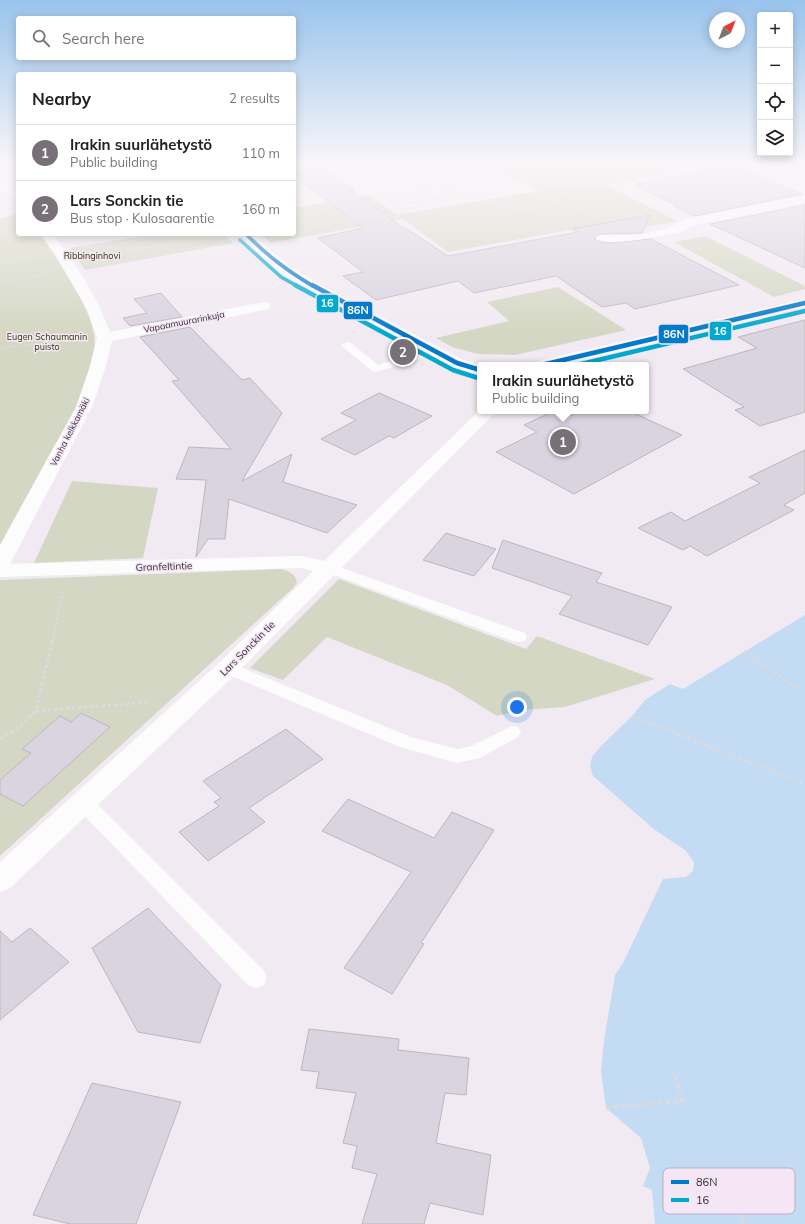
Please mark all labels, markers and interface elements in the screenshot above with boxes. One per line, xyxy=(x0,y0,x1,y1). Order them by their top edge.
north arrow xyxy=(709,12,745,48)
map controls xyxy=(757,12,793,156)
button: + xyxy=(757,12,793,48)
search box xyxy=(16,16,296,60)
icon: search xyxy=(30,27,52,49)
text: Search here xyxy=(62,29,144,48)
button: − xyxy=(757,48,793,84)
button: locate xyxy=(757,84,793,120)
text: Nearby xyxy=(32,88,91,109)
text: 2 results xyxy=(229,90,280,106)
button: layers xyxy=(757,120,793,156)
text: Irakin suurlähetystö xyxy=(70,135,212,154)
text: 1 xyxy=(41,145,49,161)
text: 110 m xyxy=(242,145,280,161)
text: Public building xyxy=(70,154,158,170)
text: Lars Sonckin tie xyxy=(70,191,183,210)
text: 2 xyxy=(41,201,49,217)
text: 160 m xyxy=(242,201,280,217)
text: Bus stop · Kulosaarentie xyxy=(70,210,214,226)
park label: Ribbinginhovi xyxy=(64,250,120,261)
line badge: 16 xyxy=(316,294,339,313)
text: 16 xyxy=(320,296,334,310)
line badge: 86N xyxy=(343,301,373,320)
text: 86N xyxy=(347,303,369,317)
street label: Vapaamuurarinkuja xyxy=(142,308,225,335)
line badge: 16 xyxy=(709,321,732,341)
line badge: 86N xyxy=(658,324,689,344)
text: 16 xyxy=(713,324,727,338)
text: 86N xyxy=(663,327,685,341)
park label: Eugen Schaumanin puisto xyxy=(7,331,87,352)
pin: 2 xyxy=(390,337,416,367)
popup xyxy=(477,362,649,414)
text: Irakin suurlähetystö xyxy=(492,371,634,390)
text: Public building xyxy=(492,390,579,406)
street label: Vanha kelkkamäki xyxy=(47,396,92,468)
pin: 1 xyxy=(550,427,576,457)
street label: Granfeltintie xyxy=(135,559,193,574)
street label: Lars Sonckin tie xyxy=(217,618,278,679)
your location xyxy=(507,697,527,717)
legend xyxy=(663,1168,795,1214)
text: 86N xyxy=(696,1175,717,1189)
text: 16 xyxy=(696,1193,710,1207)

